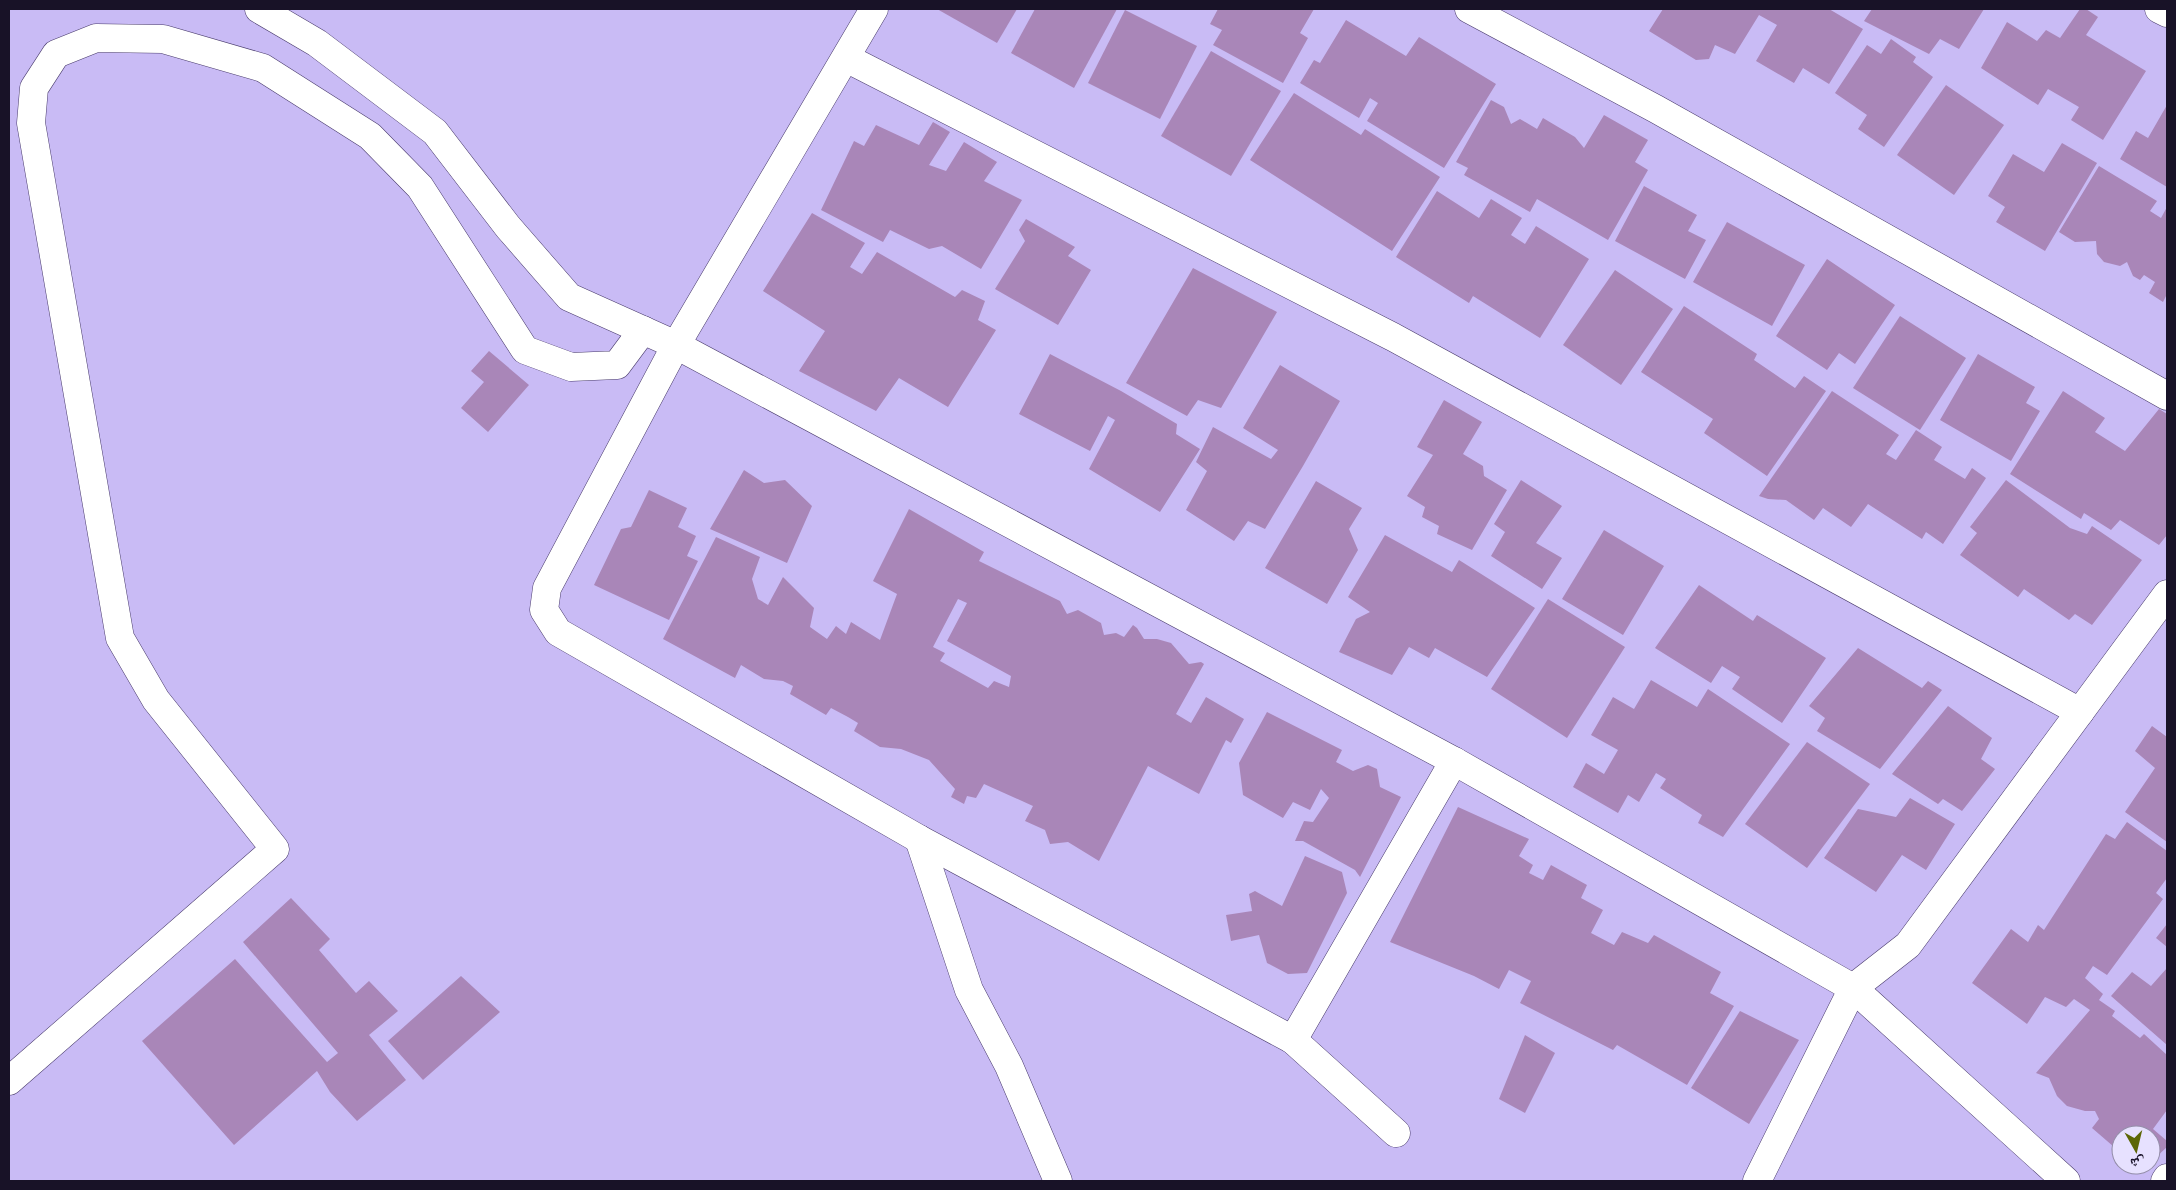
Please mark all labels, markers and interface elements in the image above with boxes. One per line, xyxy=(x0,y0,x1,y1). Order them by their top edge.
north arrow xyxy=(2111,1125,2161,1175)
text: ش xyxy=(2129,1153,2146,1173)

